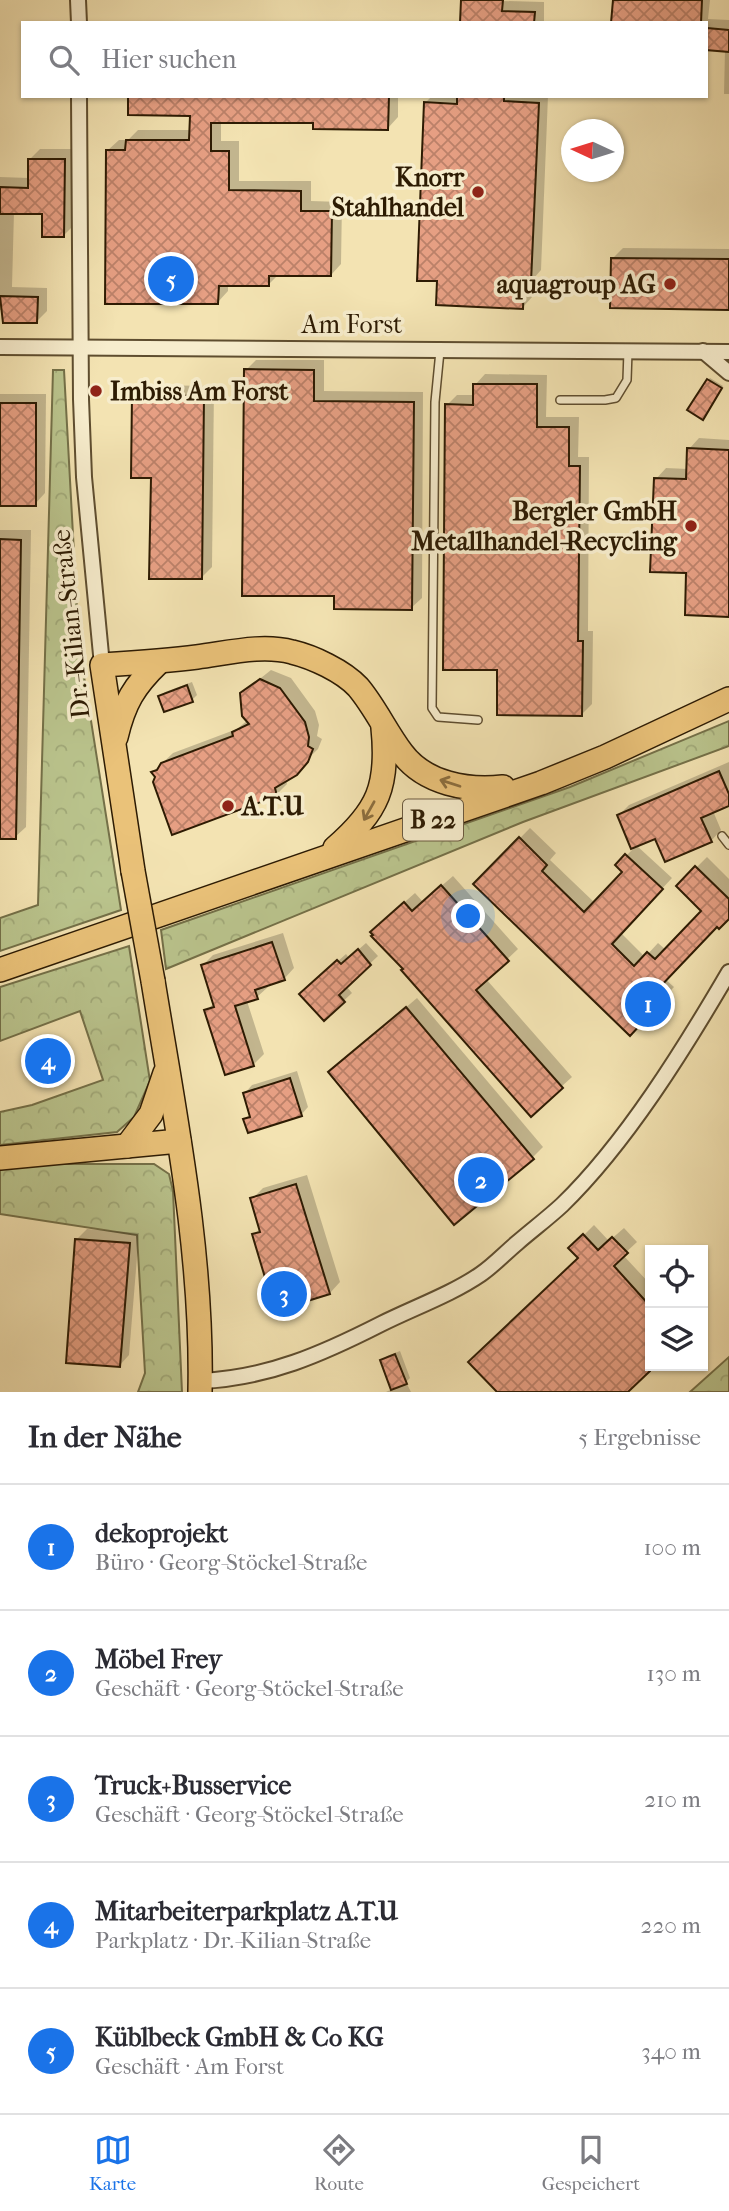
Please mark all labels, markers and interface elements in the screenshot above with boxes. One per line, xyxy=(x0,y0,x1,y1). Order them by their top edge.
search box xyxy=(21,21,708,98)
icon: search xyxy=(45,41,83,79)
text: Hier suchen xyxy=(101,44,237,75)
north arrow xyxy=(561,119,624,182)
place label: Knorr Stahlhandel xyxy=(332,162,465,223)
marker: Knorr Stahlhandel xyxy=(470,184,486,200)
pin: 5 xyxy=(148,253,194,305)
place label: aquagroup AG xyxy=(497,269,656,300)
marker: aquagroup AG xyxy=(662,276,678,292)
street label: Am Forst xyxy=(301,309,403,340)
place label: Imbiss Am Forst xyxy=(110,376,289,407)
marker: Imbiss Am Forst xyxy=(88,383,104,399)
place label: Bergler GmbH Metallhandel-Recycling xyxy=(411,496,678,557)
marker: Bergler GmbH Metallhandel-Recycling xyxy=(683,518,699,534)
street label: Dr.-Kilian-Straße xyxy=(46,528,96,720)
one-way arrow xyxy=(439,776,461,788)
place label: A.T.U xyxy=(240,791,305,822)
marker: A.T.U xyxy=(220,798,236,814)
one-way arrow xyxy=(362,800,375,821)
road number: B 22 xyxy=(403,800,463,840)
your location xyxy=(451,899,485,933)
pin: 1 xyxy=(625,978,671,1030)
pin: 4 xyxy=(25,1035,71,1087)
pin: 2 xyxy=(458,1154,504,1206)
map controls xyxy=(645,1245,708,1371)
button: locate xyxy=(645,1245,708,1308)
pin: 3 xyxy=(261,1268,307,1320)
button: layers xyxy=(645,1308,708,1371)
text: In der Nähe xyxy=(28,1420,182,1455)
text: 5 Ergebnisse xyxy=(578,1424,701,1451)
text: dekoprojekt xyxy=(95,1518,228,1549)
text: 1 xyxy=(47,1534,55,1561)
text: 100 m xyxy=(643,1534,701,1561)
text: Büro · Georg-Stöckel-Straße xyxy=(95,1549,367,1576)
text: Möbel Frey xyxy=(95,1644,222,1675)
text: 2 xyxy=(45,1660,57,1687)
text: 130 m xyxy=(647,1660,701,1687)
text: Geschäft · Georg-Stöckel-Straße xyxy=(95,1675,404,1702)
text: Truck+Busservice xyxy=(95,1770,291,1801)
text: 3 xyxy=(46,1786,56,1813)
text: 210 m xyxy=(644,1786,701,1813)
text: Geschäft · Georg-Stöckel-Straße xyxy=(95,1801,404,1828)
text: Mitarbeiterparkplatz A.T.U xyxy=(95,1896,398,1927)
text: 4 xyxy=(44,1912,58,1939)
text: 220 m xyxy=(641,1912,701,1939)
text: Parkplatz · Dr.-Kilian-Straße xyxy=(95,1927,371,1954)
text: Küblbeck GmbH & Co KG xyxy=(95,2022,384,2053)
text: 5 xyxy=(46,2038,56,2065)
text: 340 m xyxy=(641,2038,701,2065)
text: Geschäft · Am Forst xyxy=(95,2053,284,2080)
tab: Karte xyxy=(89,2131,136,2195)
tab: Route xyxy=(314,2131,364,2195)
tab: Gespeichert xyxy=(542,2131,640,2195)

